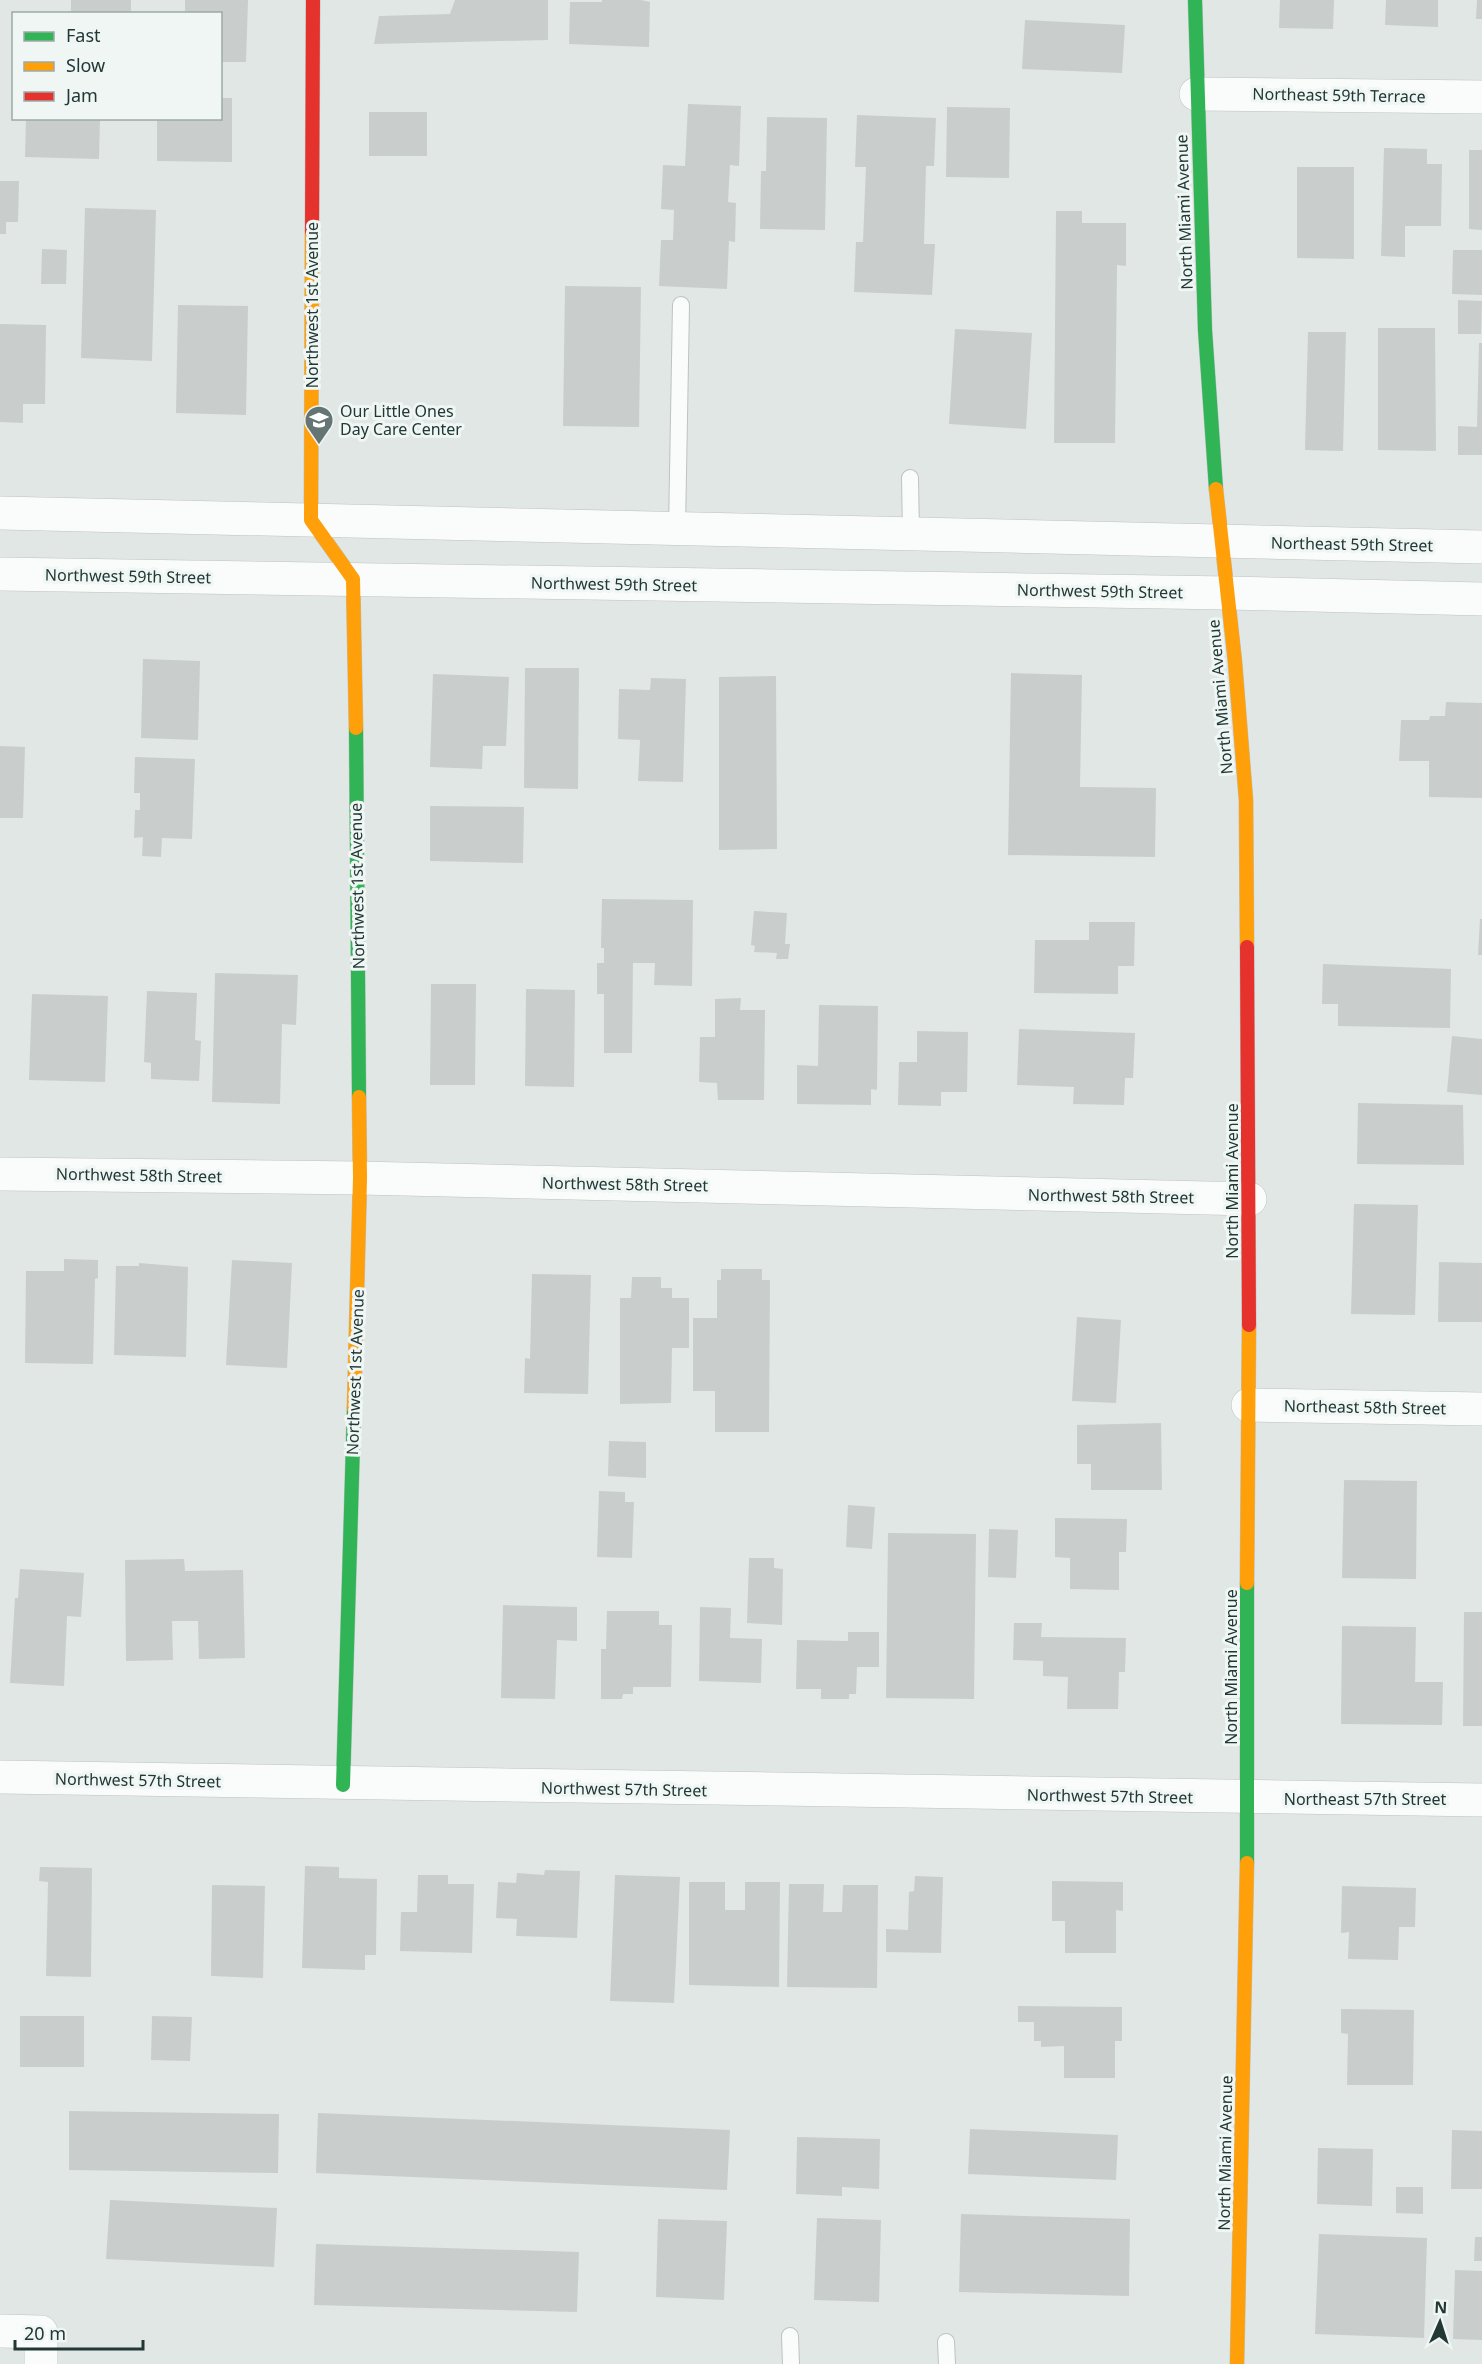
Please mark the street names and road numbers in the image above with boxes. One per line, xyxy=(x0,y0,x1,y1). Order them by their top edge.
street label: Northeast 59th Terrace xyxy=(1252,82,1426,108)
street label: North Miami Avenue xyxy=(1170,134,1198,290)
street label: Northwest 1st Avenue xyxy=(301,222,323,388)
street label: Northeast 59th Street xyxy=(1271,532,1434,556)
street label: Northwest 59th Street xyxy=(45,564,211,588)
street label: Northwest 59th Street xyxy=(531,572,697,596)
street label: Northwest 59th Street xyxy=(1017,579,1183,603)
street label: North Miami Avenue xyxy=(1202,619,1238,775)
street label: Northwest 1st Avenue xyxy=(345,803,369,969)
street label: North Miami Avenue xyxy=(1221,1103,1243,1259)
street label: Northwest 58th Street xyxy=(56,1163,222,1187)
street label: Northwest 58th Street xyxy=(542,1172,708,1196)
street label: Northwest 58th Street xyxy=(1028,1184,1194,1208)
street label: Northwest 1st Avenue xyxy=(341,1289,369,1455)
street label: Northeast 58th Street xyxy=(1284,1395,1447,1419)
street label: North Miami Avenue xyxy=(1220,1589,1242,1745)
street label: Northwest 57th Street xyxy=(55,1768,221,1792)
street label: Northwest 57th Street xyxy=(541,1777,707,1801)
street label: Northwest 57th Street xyxy=(1027,1784,1193,1808)
street label: Northeast 57th Street xyxy=(1284,1788,1446,1810)
street label: North Miami Avenue xyxy=(1213,2075,1237,2231)

